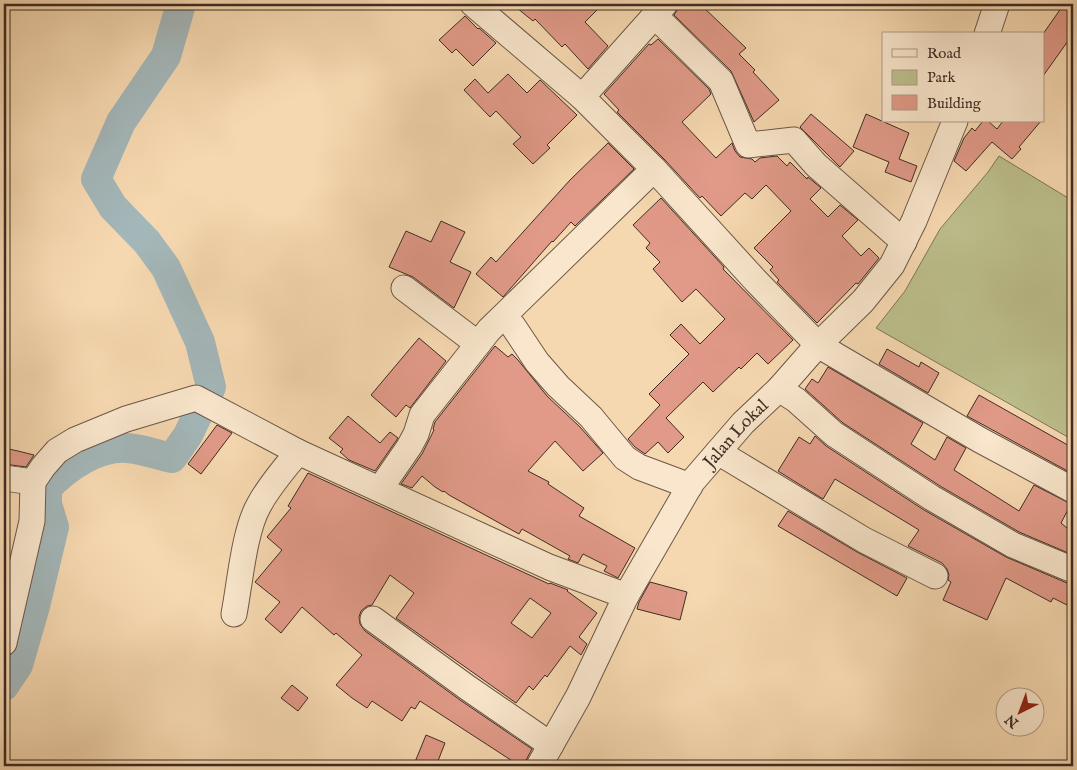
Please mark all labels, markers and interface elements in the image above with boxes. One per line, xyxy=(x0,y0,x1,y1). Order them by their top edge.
legend xyxy=(882,32,1044,122)
text: Road xyxy=(927,44,962,63)
text: Park xyxy=(927,68,957,87)
text: Building xyxy=(927,94,982,113)
street label: Jalan Lokal xyxy=(698,395,774,475)
north arrow xyxy=(994,688,1044,738)
text: N xyxy=(1001,710,1023,732)

